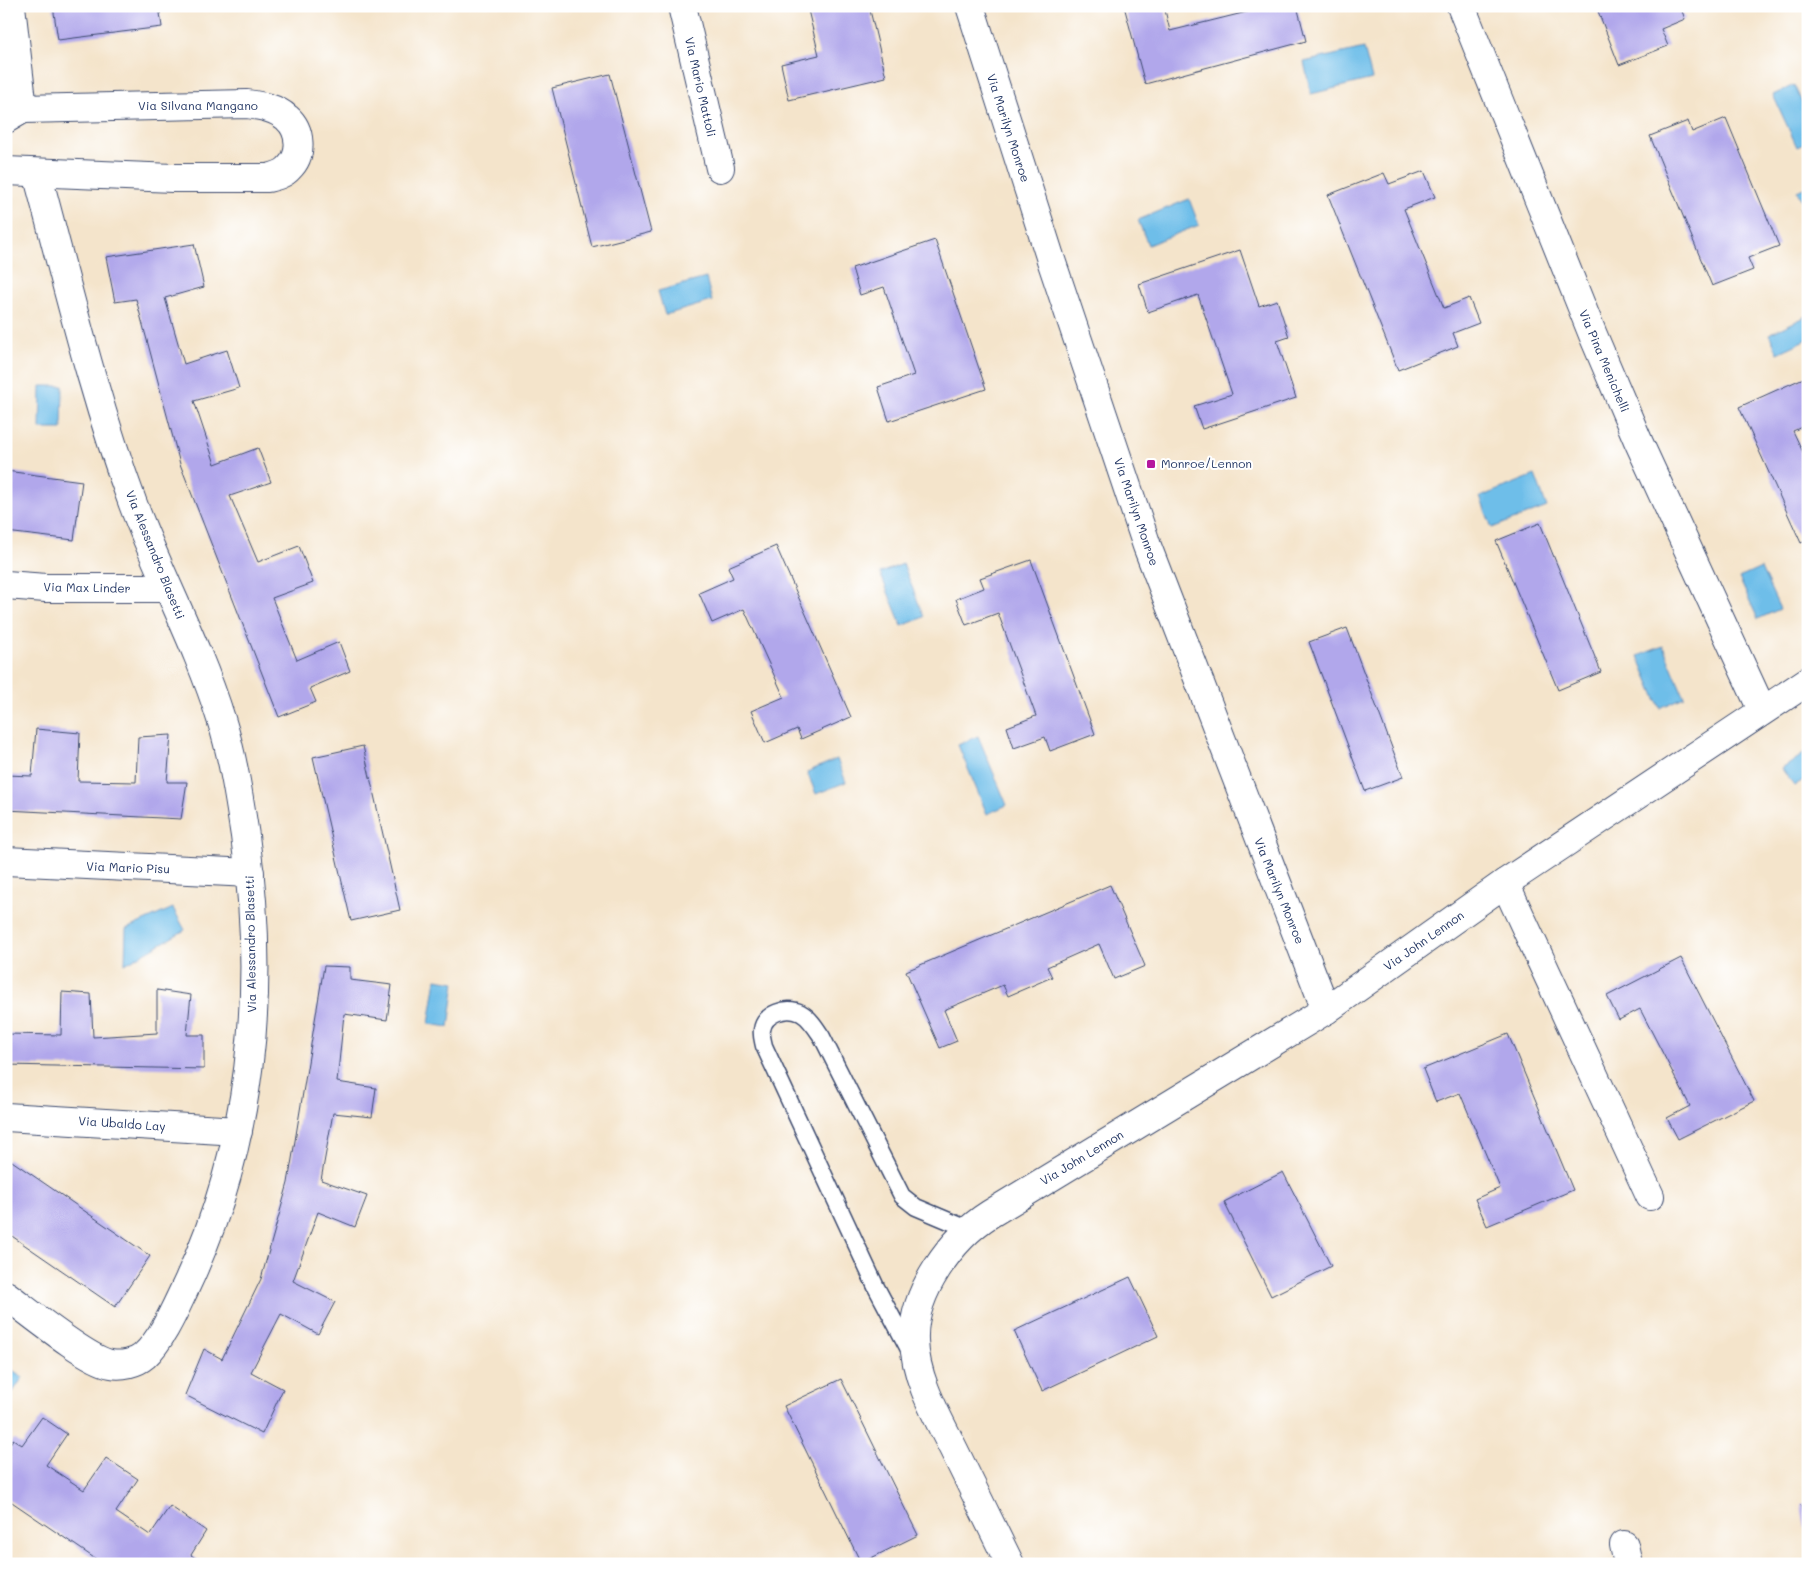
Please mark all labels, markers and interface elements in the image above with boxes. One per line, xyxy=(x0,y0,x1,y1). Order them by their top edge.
street label: Via Mario Mattoli xyxy=(682,35,720,138)
street label: Via Marilyn Monroe xyxy=(984,71,1034,184)
street label: Via Silvana Mangano xyxy=(138,97,258,113)
street label: Via Pina Menichelli xyxy=(1576,307,1634,414)
place label: Monroe/Lennon xyxy=(1161,455,1252,471)
street label: Via Marilyn Monroe xyxy=(1111,456,1163,568)
marker: Monroe/Lennon xyxy=(1145,458,1157,470)
street label: Via Alessandro Blasetti xyxy=(123,488,189,621)
street label: Via Max Linder xyxy=(43,578,131,596)
street label: Via Marilyn Monroe xyxy=(1251,835,1309,946)
street label: Via Mario Pisu xyxy=(86,858,170,876)
street label: Via Alessandro Blasetti xyxy=(241,875,259,1013)
street label: Via John Lennon xyxy=(1380,907,1467,974)
street label: Via Ubaldo Lay xyxy=(78,1112,166,1134)
street label: Via John Lennon xyxy=(1037,1126,1126,1188)

